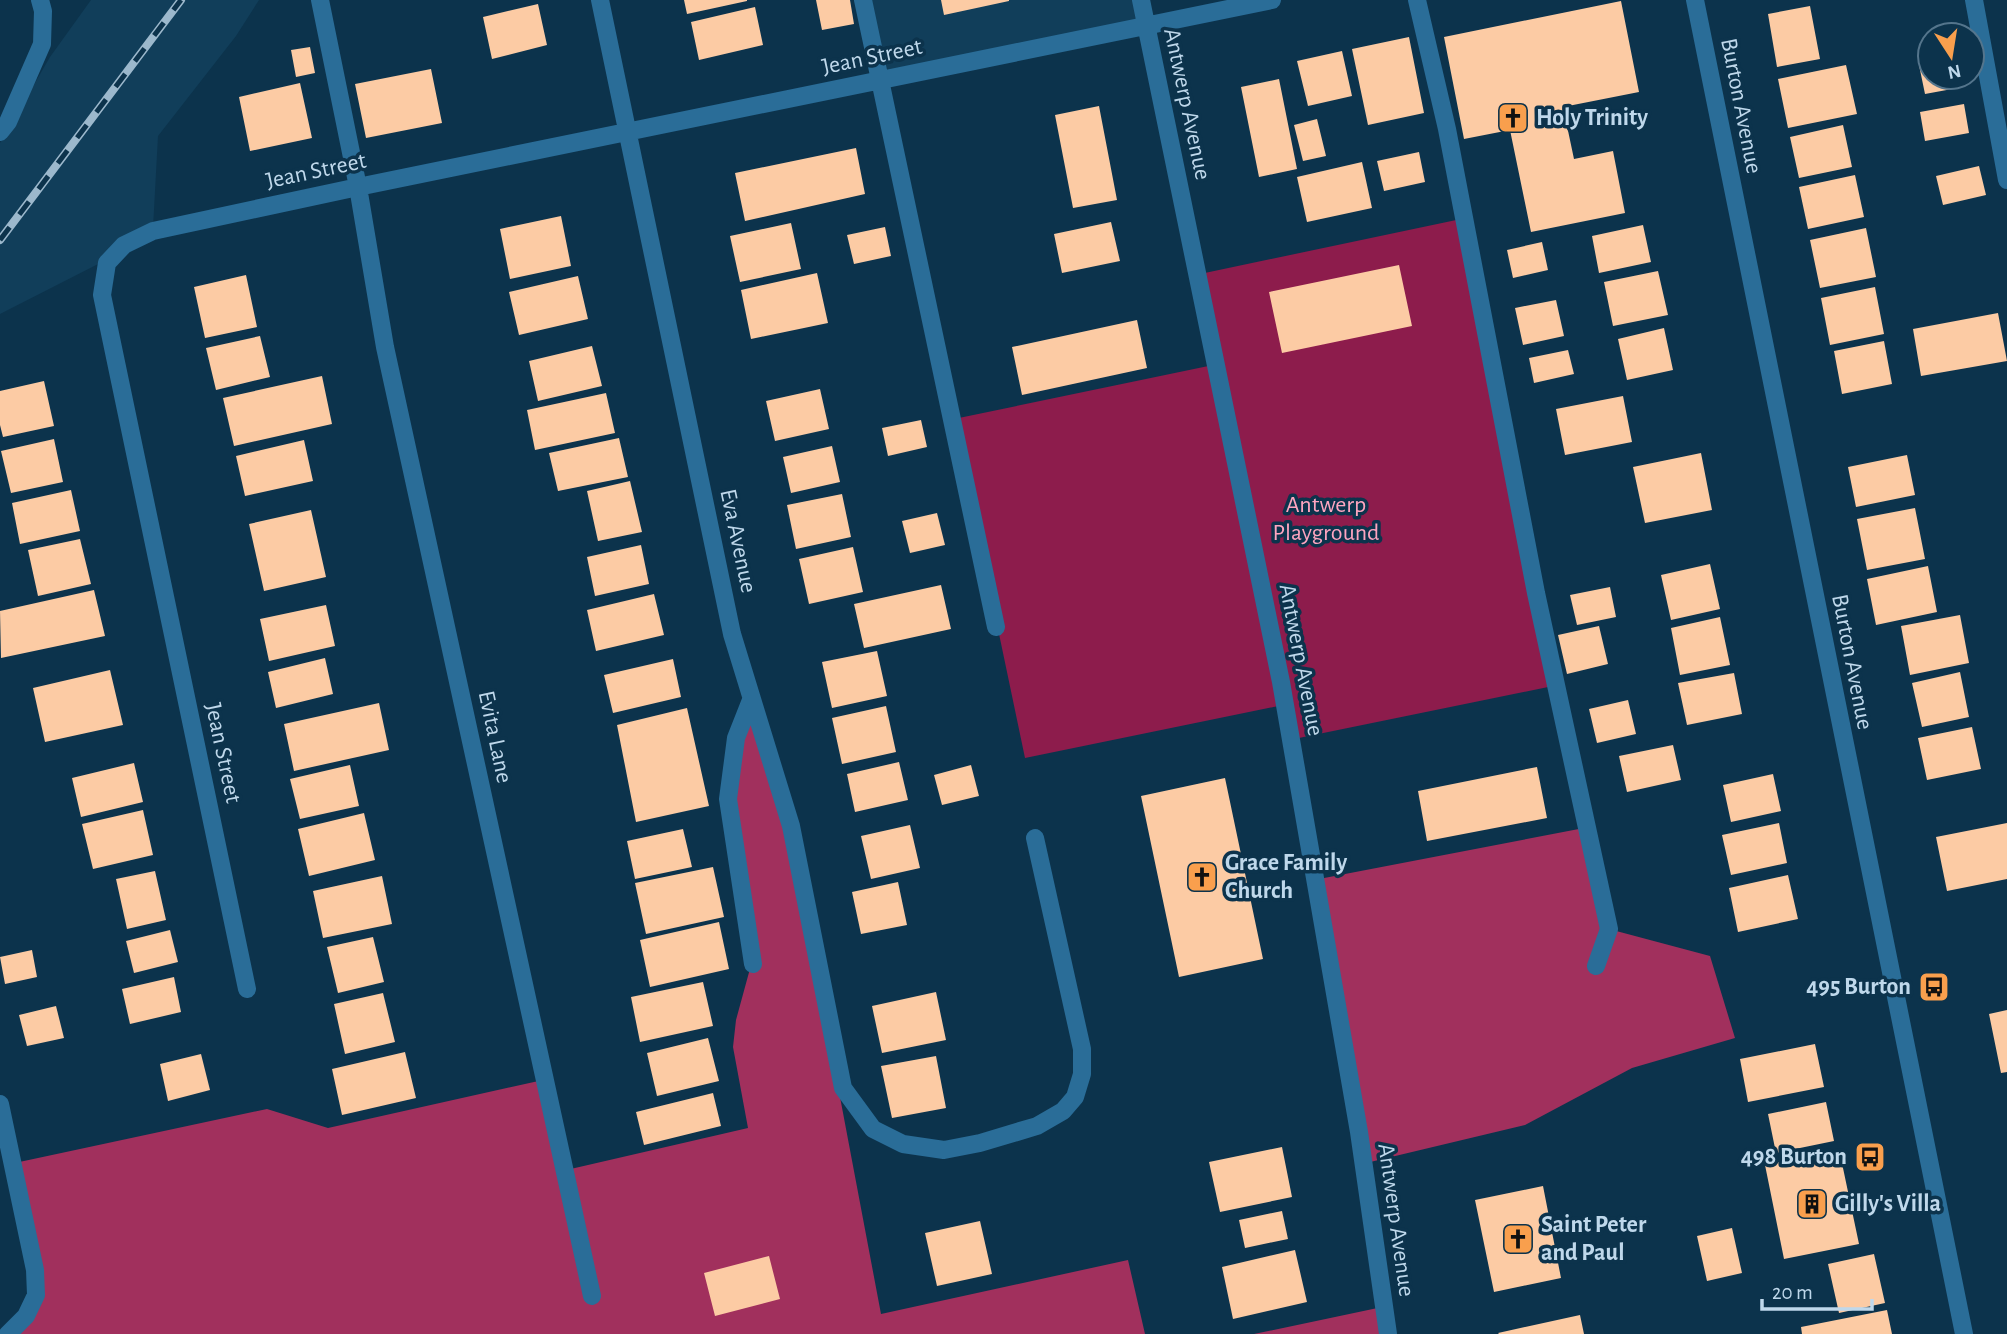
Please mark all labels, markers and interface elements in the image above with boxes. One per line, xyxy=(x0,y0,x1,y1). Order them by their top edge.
north arrow xyxy=(1916,21,1986,91)
street label: Antwerp Avenue xyxy=(1159,26,1215,182)
street label: Jean Street xyxy=(820,35,925,79)
street label: Burton Avenue xyxy=(1716,36,1766,176)
text: N xyxy=(1946,60,1963,82)
church icon: Holy Trinity xyxy=(1496,101,1530,135)
place label: Holy Trinity xyxy=(1536,106,1648,130)
street label: Jean Street xyxy=(264,149,369,193)
street label: Eva Avenue xyxy=(715,487,761,595)
park label: Antwerp Playground xyxy=(1273,493,1379,545)
street label: Antwerp Avenue xyxy=(1274,582,1328,738)
street label: Burton Avenue xyxy=(1827,592,1877,732)
street label: Evita Lane xyxy=(474,689,516,785)
street label: Jean Street xyxy=(201,701,245,806)
place label: Grace Family Church xyxy=(1225,851,1347,903)
church icon: Grace Family Church xyxy=(1185,860,1219,894)
bus stop icon: 495 Burton xyxy=(1917,970,1951,1004)
place label: 495 Burton xyxy=(1806,975,1911,999)
bus stop icon: 498 Burton xyxy=(1853,1140,1887,1174)
street label: Antwerp Avenue xyxy=(1373,1142,1419,1298)
place label: 498 Burton xyxy=(1741,1145,1847,1169)
building icon: Gilly's Villa xyxy=(1795,1187,1829,1221)
place label: Gilly's Villa xyxy=(1835,1192,1941,1216)
place label: Saint Peter and Paul xyxy=(1541,1213,1647,1265)
church icon: Saint Peter and Paul xyxy=(1501,1222,1535,1256)
scale bar xyxy=(1762,1268,1872,1312)
text: 20 m xyxy=(1772,1282,1813,1303)

